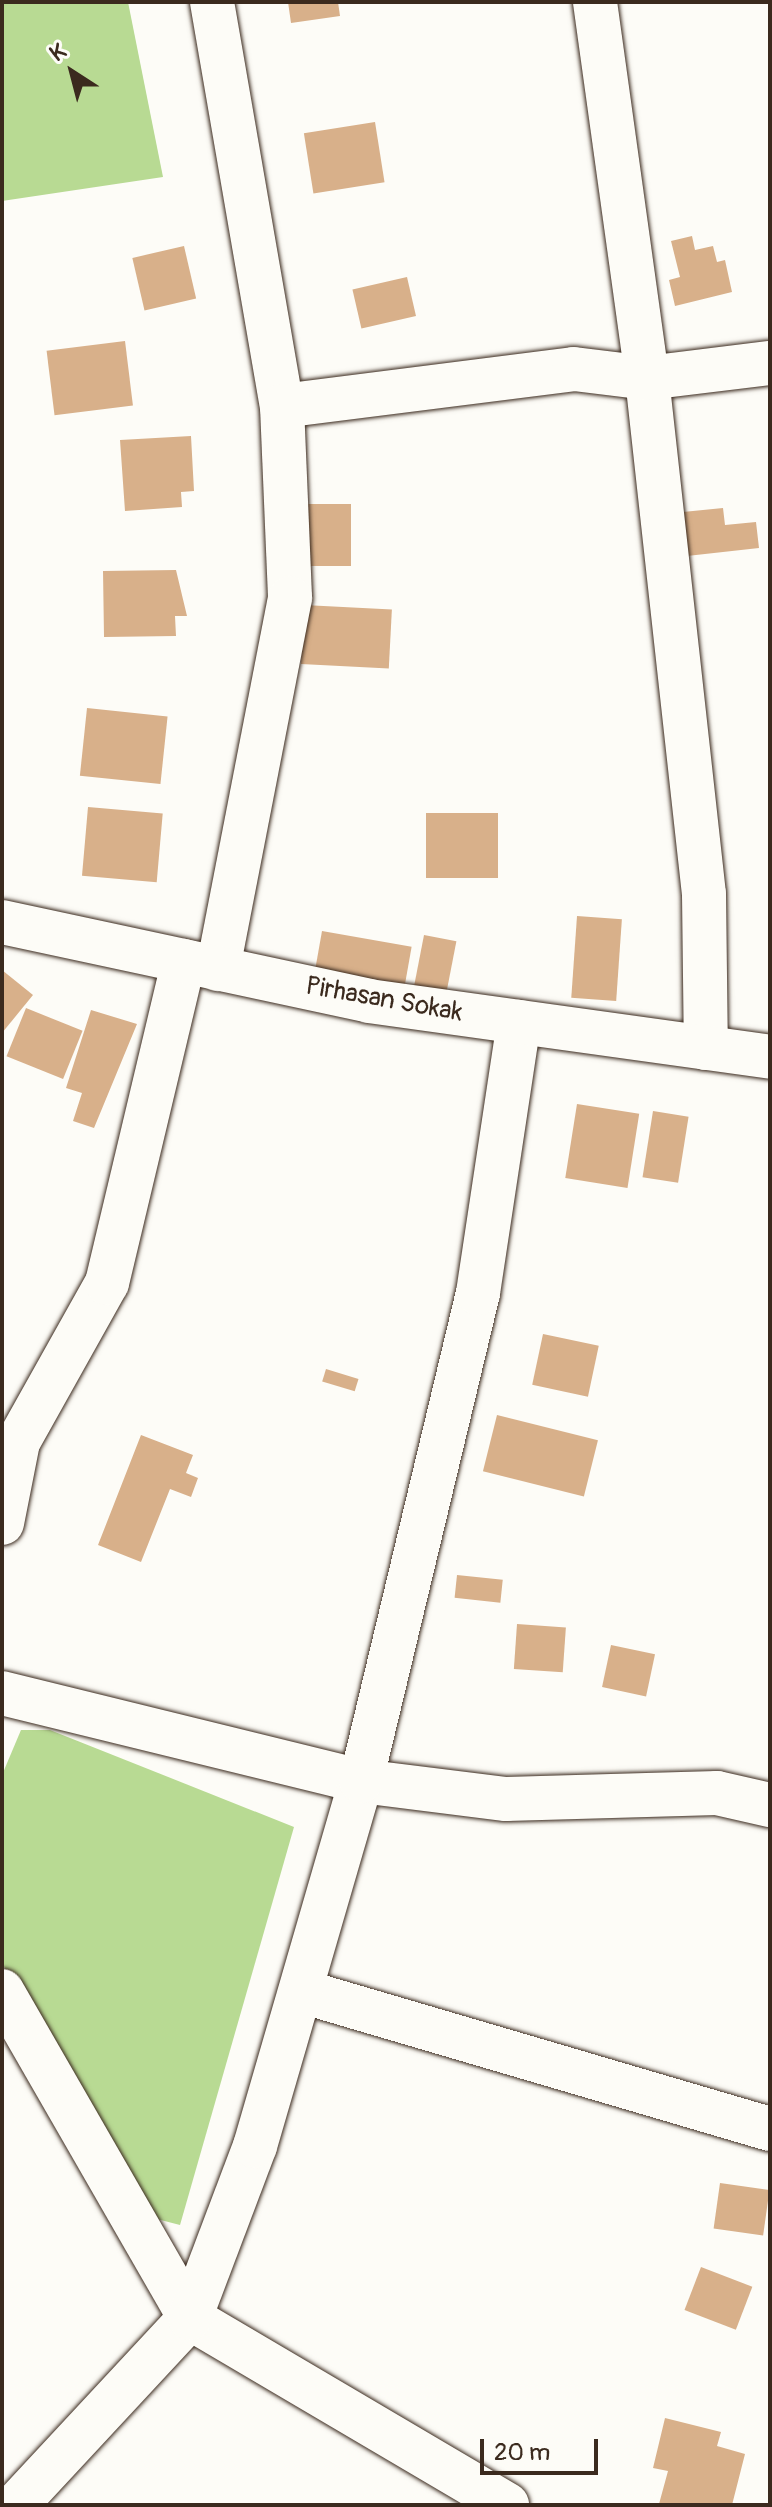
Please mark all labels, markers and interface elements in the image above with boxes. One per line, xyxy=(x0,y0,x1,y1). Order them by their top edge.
north arrow xyxy=(32,32,112,112)
text: K xyxy=(44,37,71,68)
street label: Pirhasan Sokak xyxy=(303,971,465,1029)
scale bar xyxy=(484,2423,602,2473)
text: 20 m xyxy=(494,2438,550,2467)

